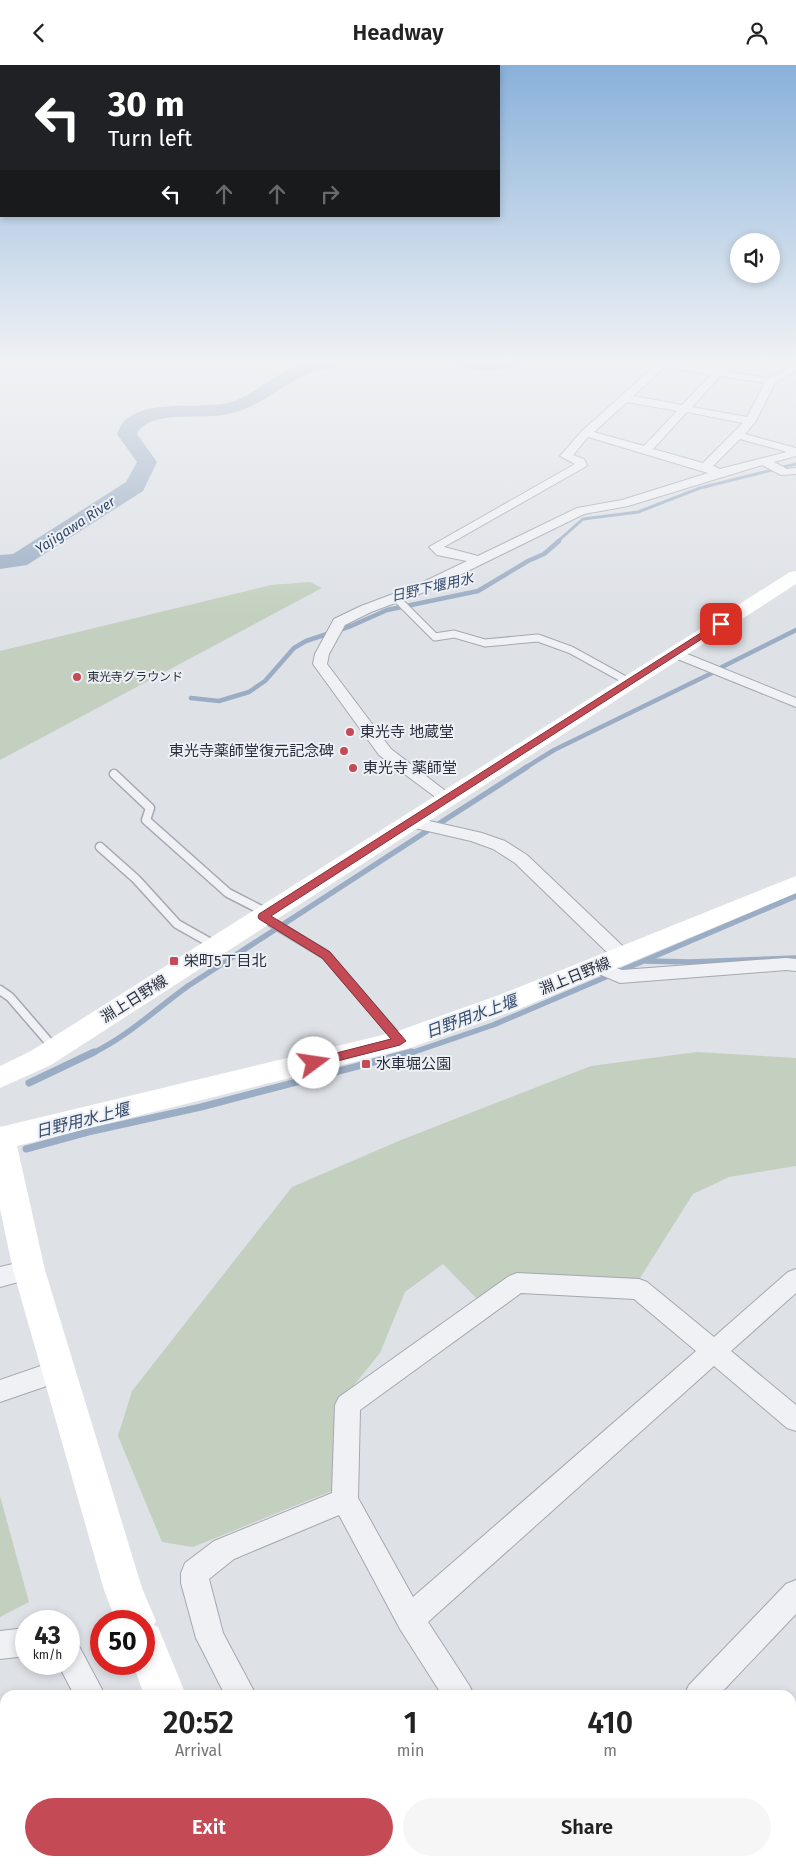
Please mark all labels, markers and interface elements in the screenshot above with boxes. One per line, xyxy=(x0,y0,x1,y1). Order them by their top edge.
icon: back xyxy=(25,19,53,47)
text: Headway xyxy=(353,19,443,46)
icon: person xyxy=(743,19,771,47)
text: 30 m xyxy=(108,83,185,125)
icon: left xyxy=(25,85,90,150)
text: Turn left xyxy=(108,125,192,152)
icon: left xyxy=(157,180,185,208)
icon: ahead xyxy=(210,180,238,208)
icon: ahead xyxy=(263,180,291,208)
icon: right xyxy=(316,180,344,208)
map controls xyxy=(730,233,780,283)
button: sound xyxy=(730,233,780,283)
water label: Yajigawa River xyxy=(32,493,119,558)
water label: 日野下堰用水 xyxy=(389,569,477,605)
pin xyxy=(700,603,742,645)
icon: arrive xyxy=(707,610,735,638)
place label: 東光寺グラウンド xyxy=(87,670,183,684)
marker: 東光寺グラウンド xyxy=(71,671,83,683)
place label: 東光寺 地蔵堂 xyxy=(360,723,454,741)
marker: 東光寺 地蔵堂 xyxy=(344,726,356,738)
place label: 東光寺薬師堂復元記念碑 xyxy=(169,742,334,760)
marker: 東光寺薬師堂復元記念碑 xyxy=(338,745,350,757)
place label: 東光寺 薬師堂 xyxy=(363,759,457,777)
marker: 東光寺 薬師堂 xyxy=(347,762,359,774)
place label: 栄町5丁目北 xyxy=(184,952,267,970)
street label: 淵上日野線 xyxy=(537,954,613,998)
marker: 栄町5丁目北 xyxy=(168,955,180,967)
street label: 淵上日野線 xyxy=(97,971,171,1027)
water label: 日野用水上堰 xyxy=(423,990,522,1042)
position arrow xyxy=(287,1036,339,1088)
place label: 水車堀公園 xyxy=(376,1055,451,1073)
marker: 水車堀公園 xyxy=(360,1058,372,1070)
water label: 日野用水上堰 xyxy=(33,1099,134,1141)
speed limit sign: 50 xyxy=(90,1610,155,1675)
text: 43 xyxy=(34,1621,61,1651)
text: km/h xyxy=(33,1648,62,1662)
text: 20:52 xyxy=(163,1705,234,1741)
text: 1 xyxy=(404,1705,417,1741)
text: 410 xyxy=(587,1705,633,1741)
text: Arrival xyxy=(175,1741,222,1760)
text: min xyxy=(397,1741,424,1760)
text: m xyxy=(603,1741,617,1760)
button: Exit xyxy=(25,1798,393,1856)
button: Share xyxy=(403,1798,771,1856)

